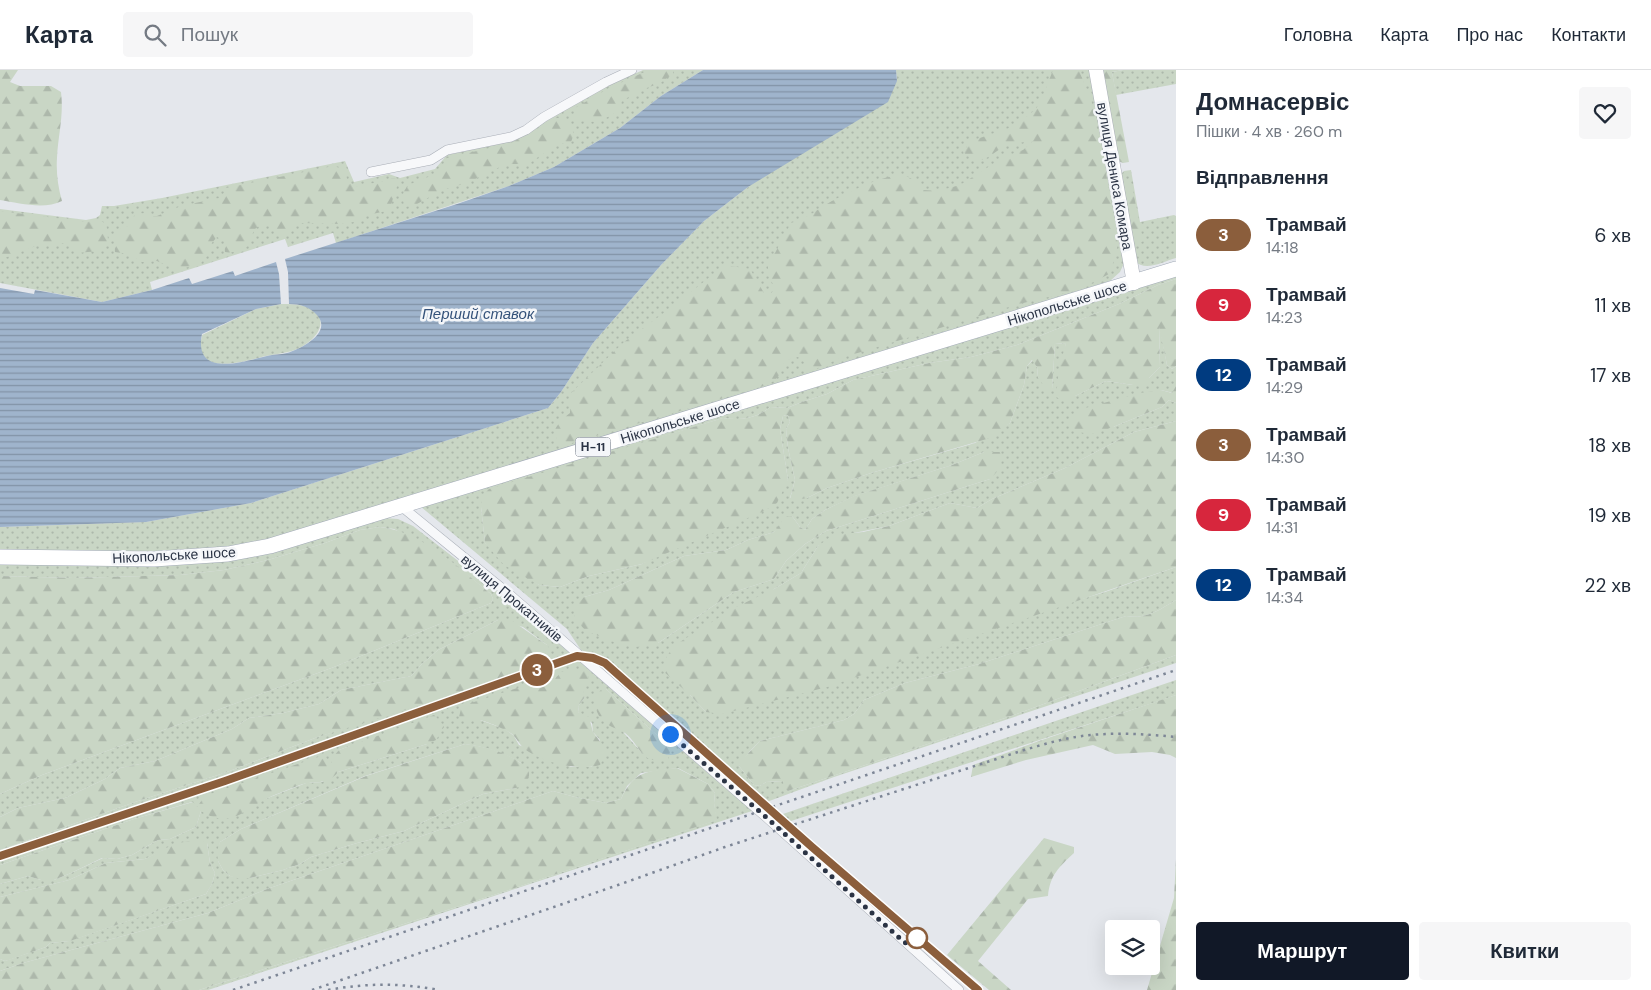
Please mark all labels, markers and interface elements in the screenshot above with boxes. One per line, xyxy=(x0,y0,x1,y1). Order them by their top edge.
search box xyxy=(123,12,473,57)
text: Карта xyxy=(25,19,93,50)
icon: search xyxy=(141,21,169,49)
text: Пошук xyxy=(181,22,238,47)
text: Головна xyxy=(1284,23,1352,47)
text: Карта xyxy=(1380,23,1428,47)
text: Про нас xyxy=(1456,23,1523,47)
text: Контакти xyxy=(1551,23,1626,47)
text: Домнасервіс xyxy=(1196,86,1349,117)
button: heart xyxy=(1579,87,1631,139)
street label: вулиця Дениса Комара xyxy=(1093,101,1137,251)
text: Пішки · 4 хв · 260 m xyxy=(1196,121,1342,142)
text: Відправлення xyxy=(1196,165,1329,190)
text: Трамвай xyxy=(1266,212,1347,237)
text: 3 xyxy=(1218,223,1229,247)
text: 6 хв xyxy=(1594,223,1631,248)
text: 14:18 xyxy=(1266,237,1299,258)
street label: Нікопольське шосе xyxy=(1005,276,1129,330)
text: Трамвай xyxy=(1266,282,1347,307)
text: 9 xyxy=(1218,293,1229,317)
text: 11 хв xyxy=(1594,293,1631,318)
water label: Перший ставок xyxy=(422,304,535,324)
text: 14:23 xyxy=(1266,307,1303,328)
text: Трамвай xyxy=(1266,352,1347,377)
text: 12 xyxy=(1215,363,1232,387)
text: 17 хв xyxy=(1590,363,1631,388)
text: 14:29 xyxy=(1266,377,1303,398)
street label: Нікопольське шосе xyxy=(618,394,742,448)
text: Трамвай xyxy=(1266,422,1347,447)
text: 3 xyxy=(1218,433,1229,457)
text: 18 хв xyxy=(1589,433,1631,458)
road number: Н-11 xyxy=(576,438,610,457)
text: 14:30 xyxy=(1266,447,1304,468)
text: Трамвай xyxy=(1266,492,1347,517)
text: 9 xyxy=(1218,503,1229,527)
text: 19 хв xyxy=(1588,503,1631,528)
text: 14:31 xyxy=(1266,517,1298,538)
street label: Нікопольське шосе xyxy=(112,543,236,567)
street label: вулиця Прокатників xyxy=(457,550,567,646)
text: Трамвай xyxy=(1266,562,1347,587)
text: 12 xyxy=(1215,573,1232,597)
text: 22 хв xyxy=(1584,573,1631,598)
text: 14:34 xyxy=(1266,587,1303,608)
line badge: 3 xyxy=(521,654,553,686)
text: 3 xyxy=(532,658,542,682)
your location xyxy=(658,722,683,747)
map controls xyxy=(1105,920,1160,975)
button: layers xyxy=(1105,920,1160,975)
button: Маршрут xyxy=(1196,922,1409,980)
button: Квитки xyxy=(1419,922,1631,980)
unlabelled marker xyxy=(906,927,928,949)

